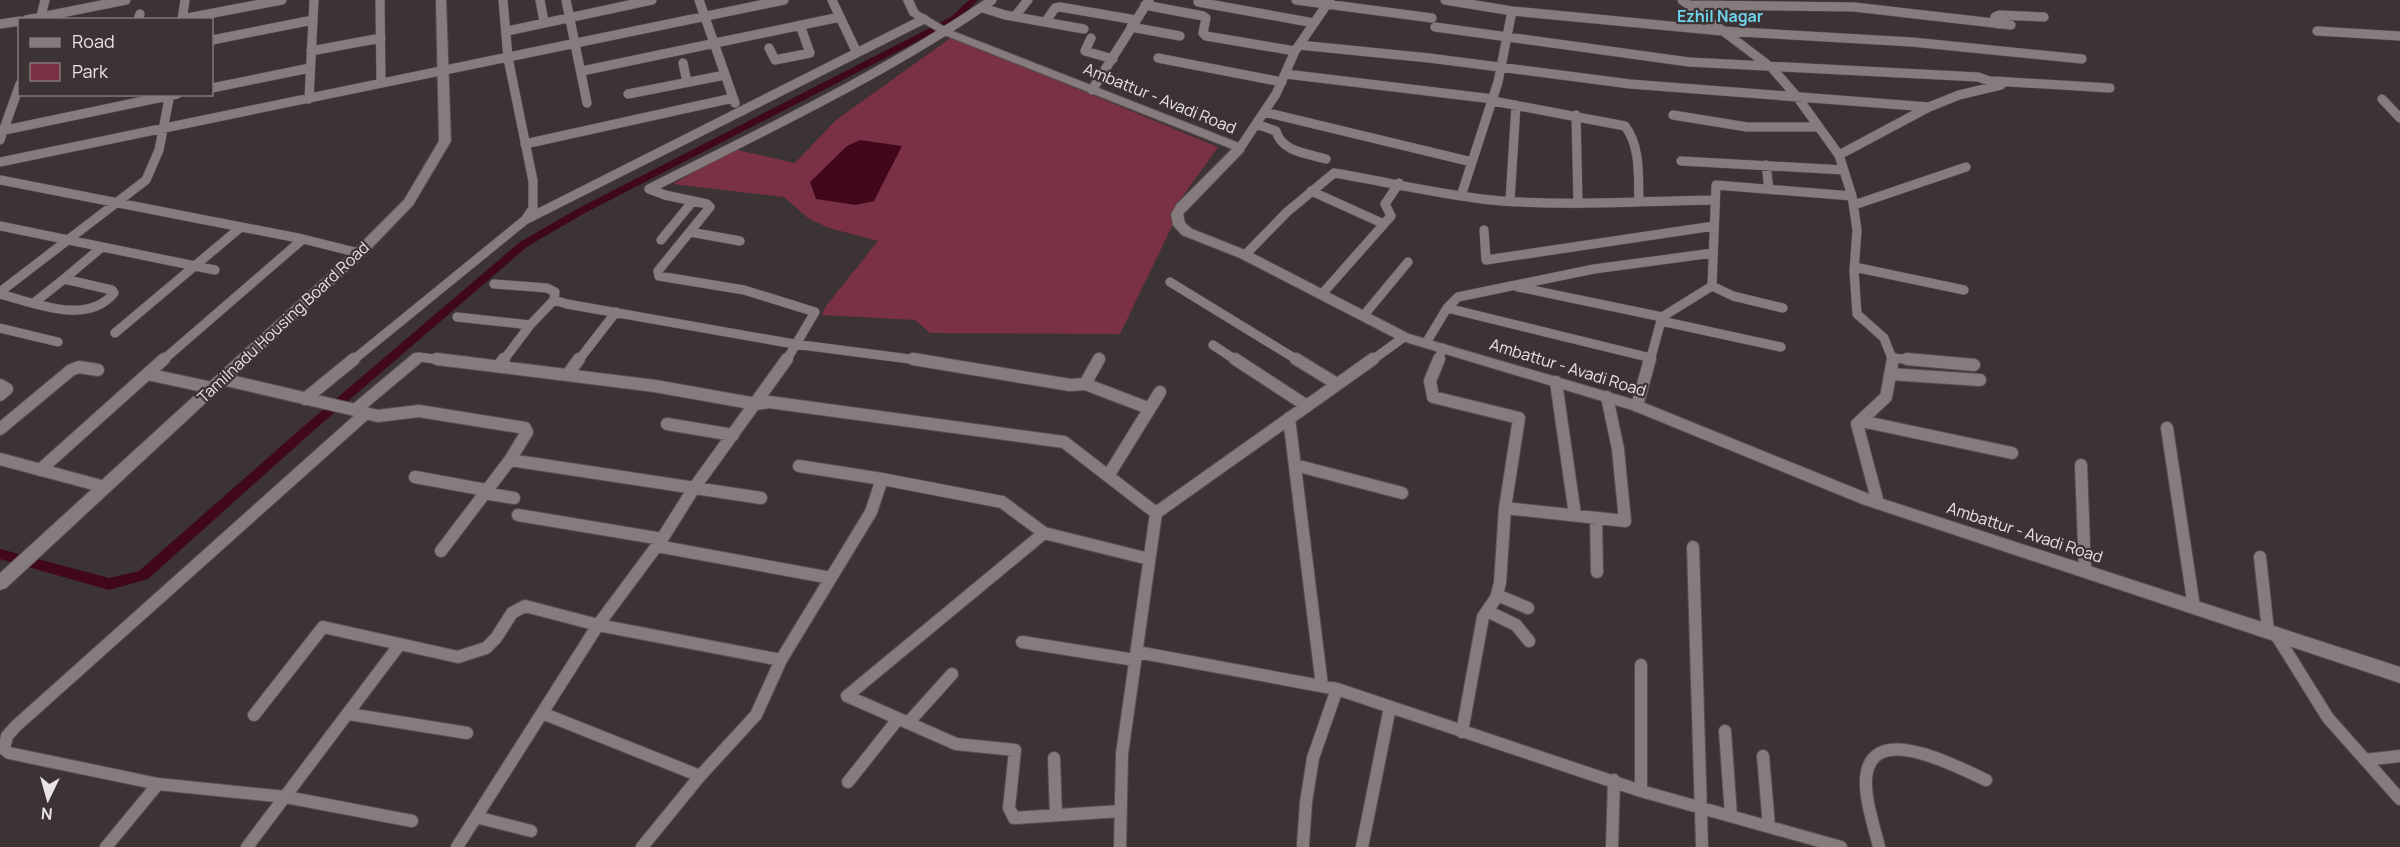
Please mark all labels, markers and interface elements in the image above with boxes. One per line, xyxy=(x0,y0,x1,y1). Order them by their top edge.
district label: Ezhil Nagar xyxy=(1677,5,1763,27)
legend xyxy=(18,18,213,96)
text: Road xyxy=(72,29,115,53)
street label: Ambattur - Avadi Road xyxy=(1080,57,1240,139)
text: Park xyxy=(72,59,109,83)
street label: Tamilnadu Housing Board Road xyxy=(192,236,374,408)
street label: Ambattur - Avadi Road xyxy=(1487,333,1649,401)
street label: Ambattur - Avadi Road xyxy=(1944,496,2106,568)
north arrow xyxy=(18,769,78,829)
text: N xyxy=(40,802,53,825)

